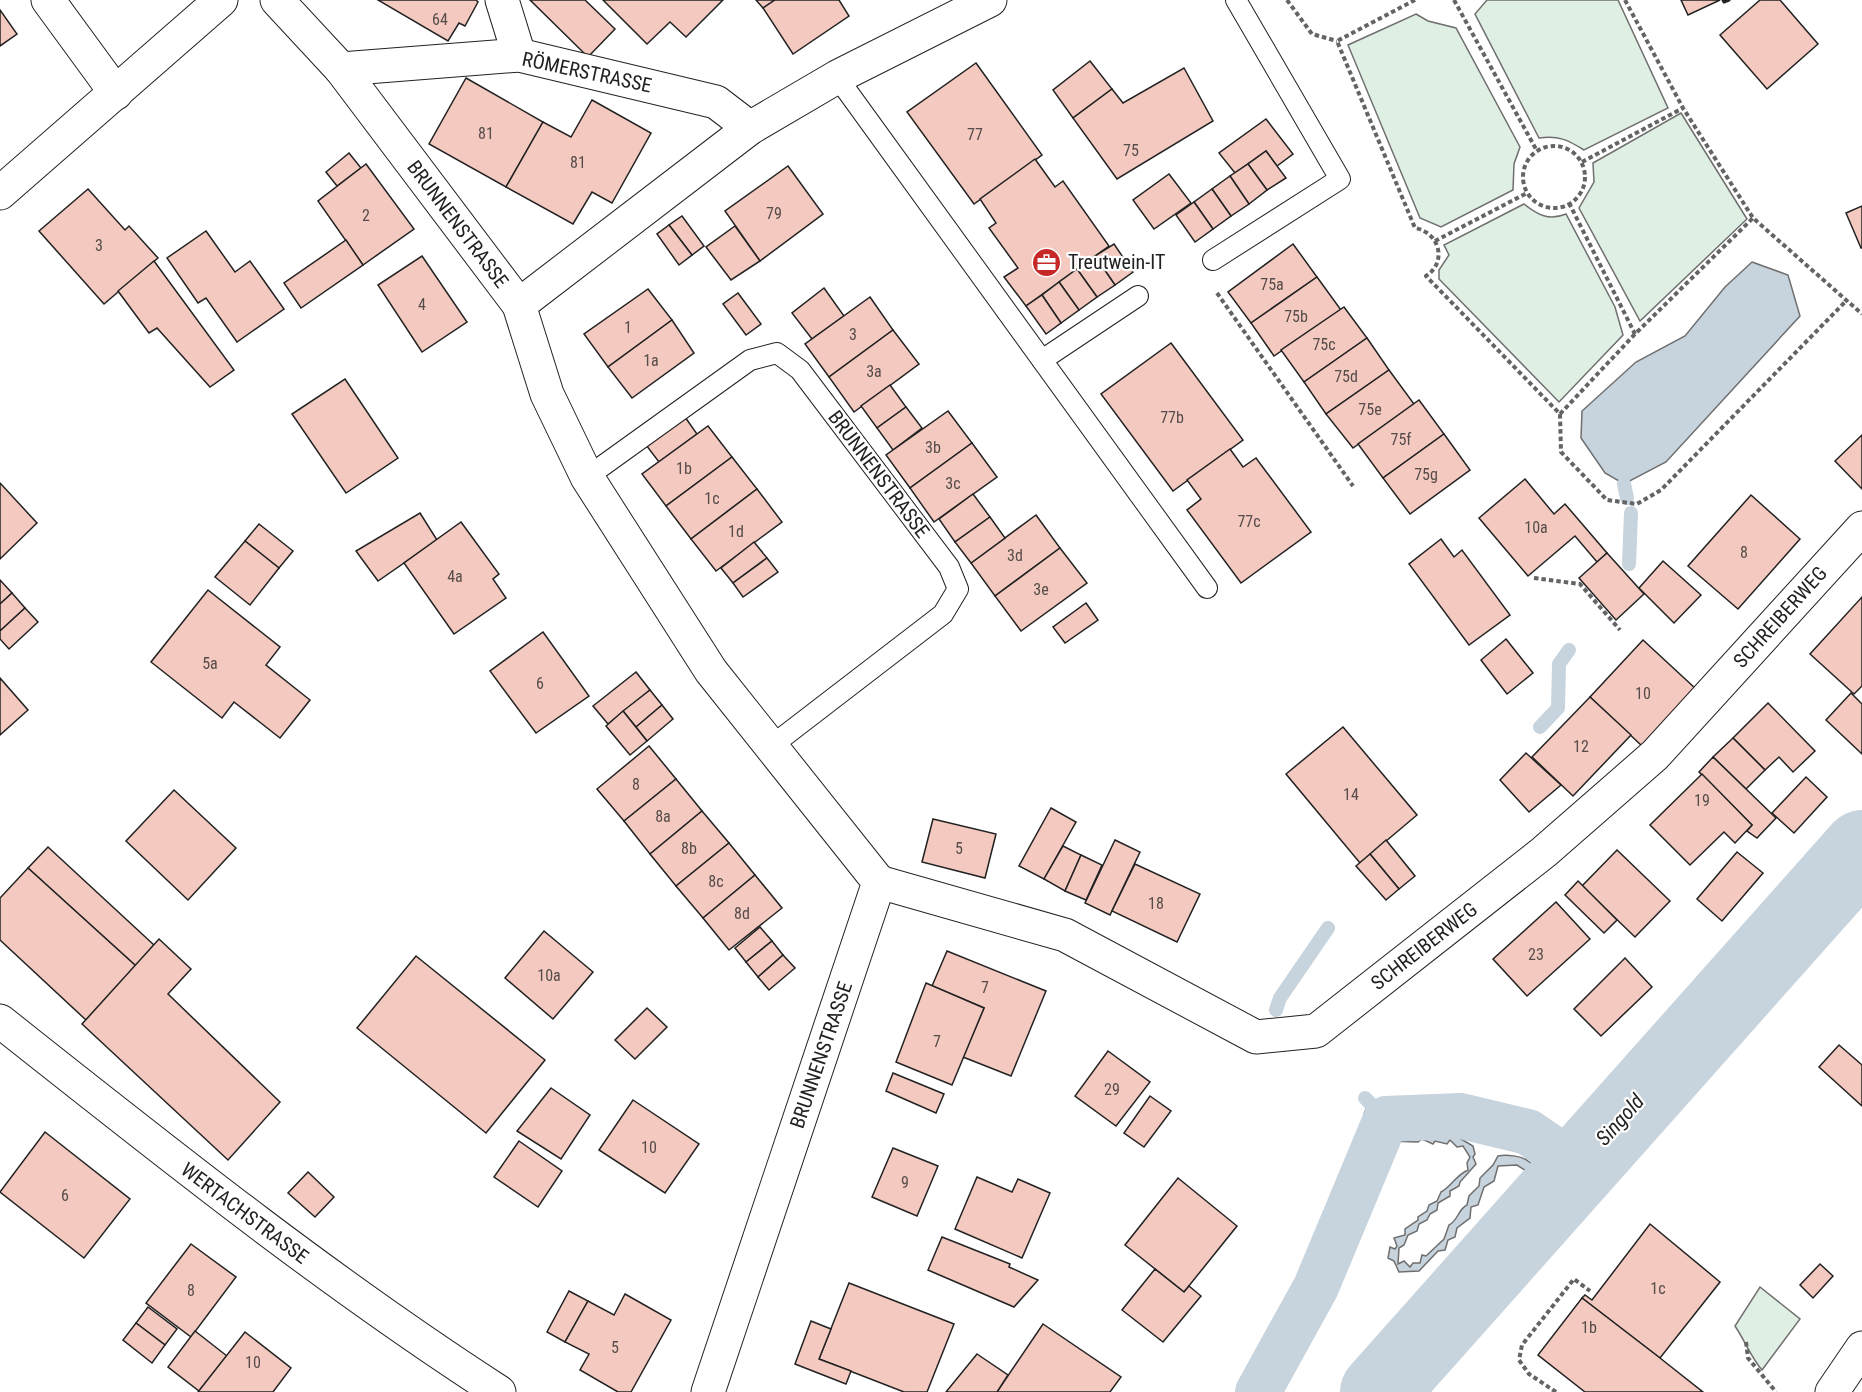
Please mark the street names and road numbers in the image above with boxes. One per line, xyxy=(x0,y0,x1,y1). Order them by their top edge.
street label: RÖMERSTRASSE xyxy=(520,47,654,97)
street label: BRUNNENSTRASSE xyxy=(402,155,514,293)
street label: BRUNNENSTRASSE xyxy=(823,405,935,543)
street label: SCHREIBERWEG xyxy=(1728,561,1832,673)
street label: SCHREIBERWEG xyxy=(1366,897,1482,995)
street label: BRUNNENSTRASSE xyxy=(785,978,857,1131)
street label: WERTACHSTRASSE xyxy=(177,1157,314,1269)

